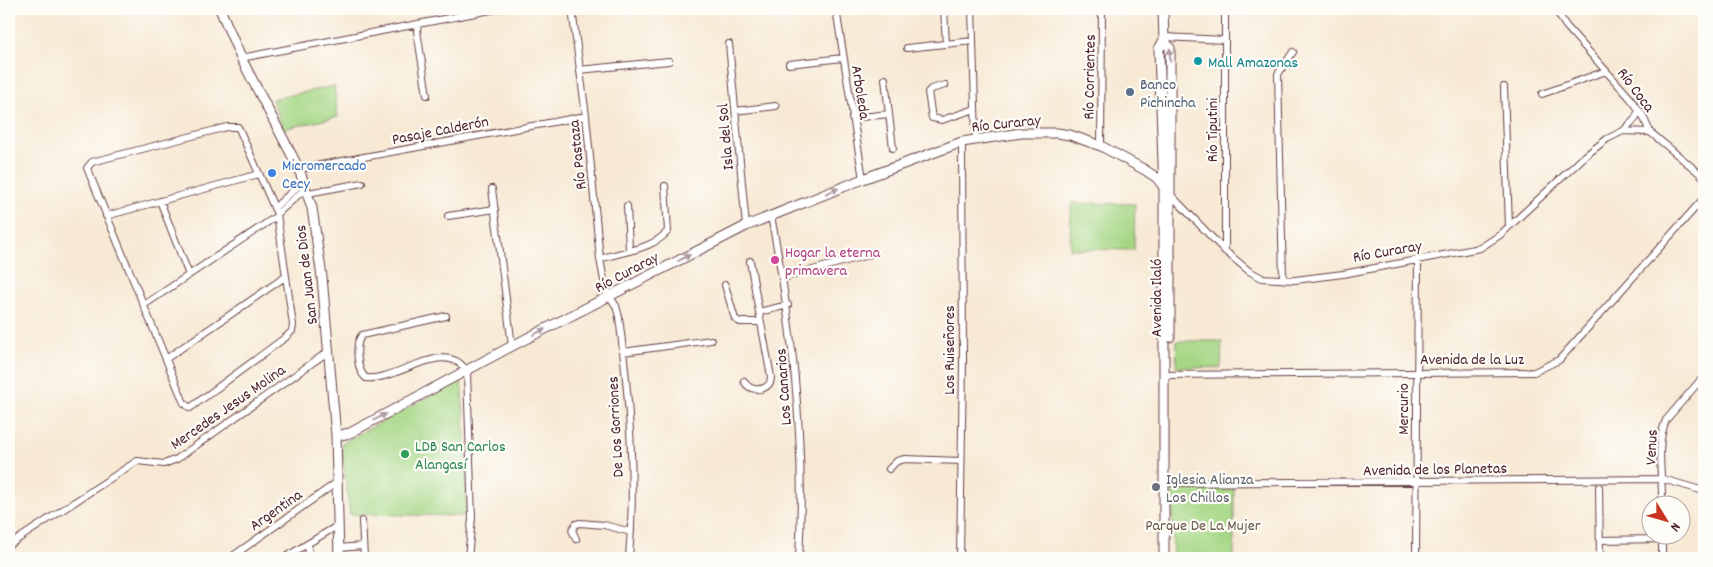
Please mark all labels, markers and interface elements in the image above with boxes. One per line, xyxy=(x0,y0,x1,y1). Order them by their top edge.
street label: Río Corrientes xyxy=(1078,34,1103,120)
one-way arrow xyxy=(1166,47,1174,63)
place label: Mall Amazonas xyxy=(1208,52,1298,75)
marker: Mall Amazonas xyxy=(1192,55,1204,67)
street label: Río Coca xyxy=(1611,63,1660,118)
street label: Arboleda xyxy=(844,64,875,122)
place label: Banco Pichincha xyxy=(1140,74,1196,115)
marker: Banco Pichincha xyxy=(1124,86,1136,98)
street label: Río Tiputini xyxy=(1202,98,1225,162)
street label: Isla del Sol xyxy=(712,102,741,171)
street label: Río Curaray xyxy=(970,109,1043,140)
street label: Pasaje Calderón xyxy=(390,111,491,152)
street label: Río Pastaza xyxy=(563,118,594,191)
place label: Micromercado Cecy xyxy=(282,155,366,196)
marker: Micromercado Cecy xyxy=(266,167,278,179)
one-way arrow xyxy=(825,187,839,195)
street label: San Juan de Dios xyxy=(290,223,325,326)
street label: Río Curaray xyxy=(1351,235,1424,270)
place label: Hogar la eterna primavera xyxy=(785,242,881,283)
street label: Río Curaray xyxy=(591,246,664,300)
one-way arrow xyxy=(676,254,691,262)
marker: Hogar la eterna primavera xyxy=(769,254,781,266)
street label: Avenida Ilaló xyxy=(1146,259,1169,337)
street label: Los Ruiseñores xyxy=(939,305,962,395)
one-way arrow xyxy=(532,328,546,336)
street label: Los Canarios xyxy=(770,347,799,426)
street label: Avenida de la Luz xyxy=(1420,349,1524,372)
street label: Mercedes Jesus Molina xyxy=(166,359,291,456)
street label: De Los Gorriones xyxy=(602,375,631,478)
street label: Mercurio xyxy=(1393,383,1416,435)
one-way arrow xyxy=(373,413,388,421)
street label: Venus xyxy=(1640,428,1665,466)
place label: LDB San Carlos Alangasí xyxy=(415,436,506,477)
marker: LDB San Carlos Alangasí xyxy=(399,448,411,460)
street label: Avenida de los Planetas xyxy=(1363,458,1508,483)
place label: Iglesia Alianza Los Chillos xyxy=(1166,469,1254,510)
marker: Iglesia Alianza Los Chillos xyxy=(1150,481,1162,493)
street label: Argentina xyxy=(245,484,308,538)
north arrow xyxy=(1640,494,1690,544)
park label: Parque De La Mujer xyxy=(1145,515,1261,538)
text: N xyxy=(1665,518,1685,535)

